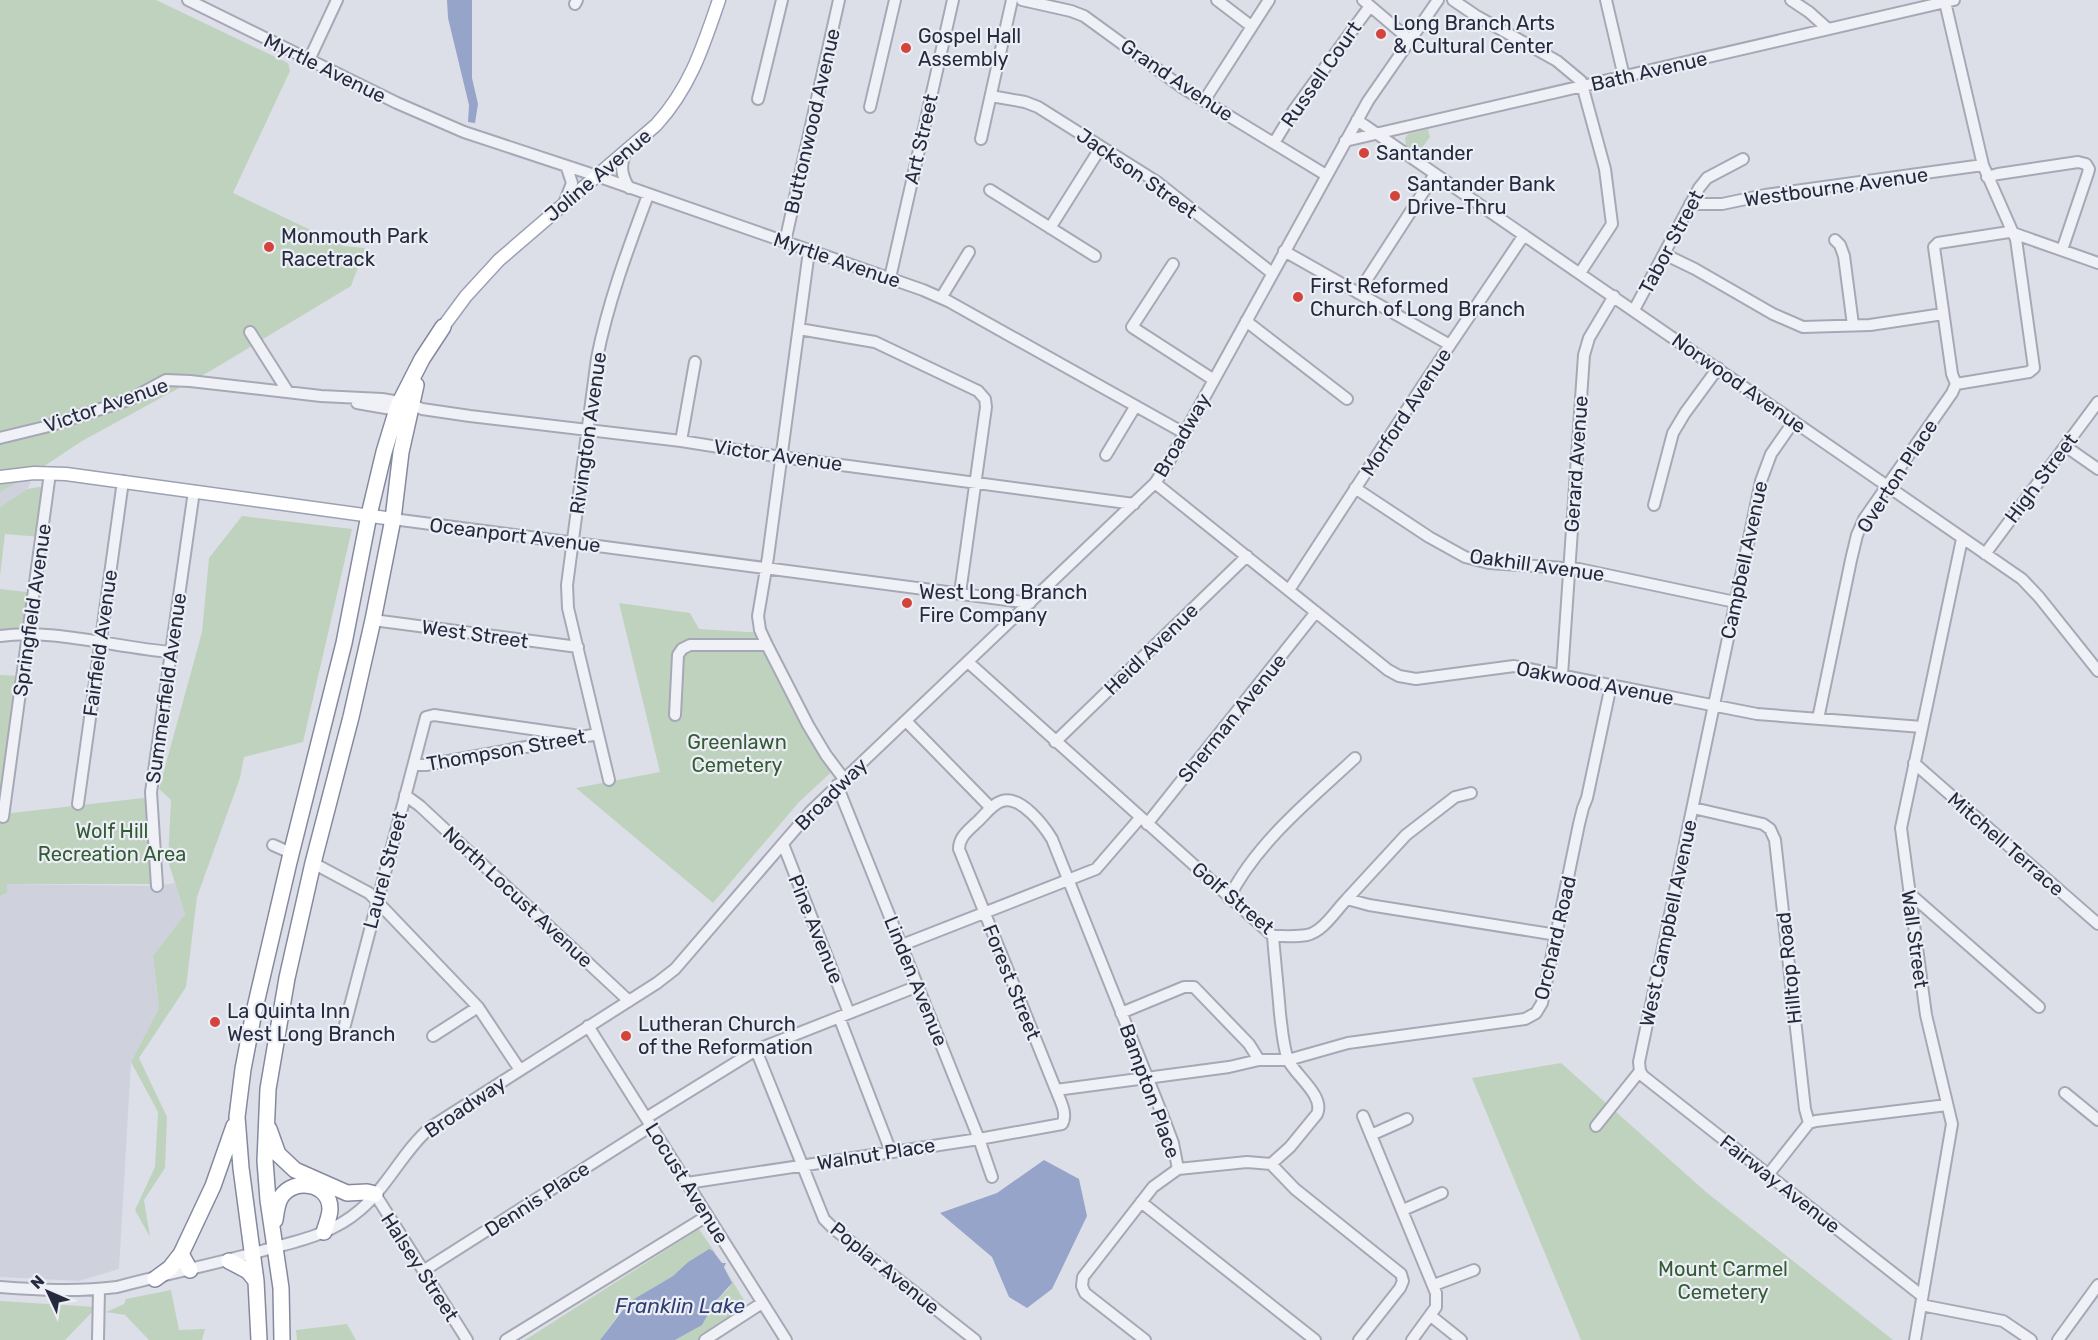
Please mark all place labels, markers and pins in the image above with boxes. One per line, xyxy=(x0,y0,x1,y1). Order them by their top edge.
place label: Long Branch Arts & Cultural Center xyxy=(1393,11,1555,58)
place label: Gospel Hall Assembly xyxy=(918,24,1021,71)
marker: Long Branch Arts & Cultural Center xyxy=(1374,27,1388,41)
marker: Gospel Hall Assembly xyxy=(899,41,913,55)
place label: Santander xyxy=(1376,141,1474,165)
marker: Santander xyxy=(1357,146,1371,160)
place label: Santander Bank Drive-Thru xyxy=(1407,172,1556,219)
marker: Santander Bank Drive-Thru xyxy=(1388,189,1402,203)
place label: Monmouth Park Racetrack xyxy=(281,224,429,271)
marker: Monmouth Park Racetrack xyxy=(262,240,276,254)
place label: First Reformed Church of Long Branch xyxy=(1310,274,1525,321)
marker: First Reformed Church of Long Branch xyxy=(1291,290,1305,304)
place label: West Long Branch Fire Company xyxy=(919,580,1087,627)
marker: West Long Branch Fire Company xyxy=(900,596,914,610)
place label: La Quinta Inn West Long Branch xyxy=(227,999,395,1046)
place label: Lutheran Church of the Reformation xyxy=(638,1012,813,1059)
marker: La Quinta Inn West Long Branch xyxy=(208,1015,222,1029)
marker: Lutheran Church of the Reformation xyxy=(619,1029,633,1043)

